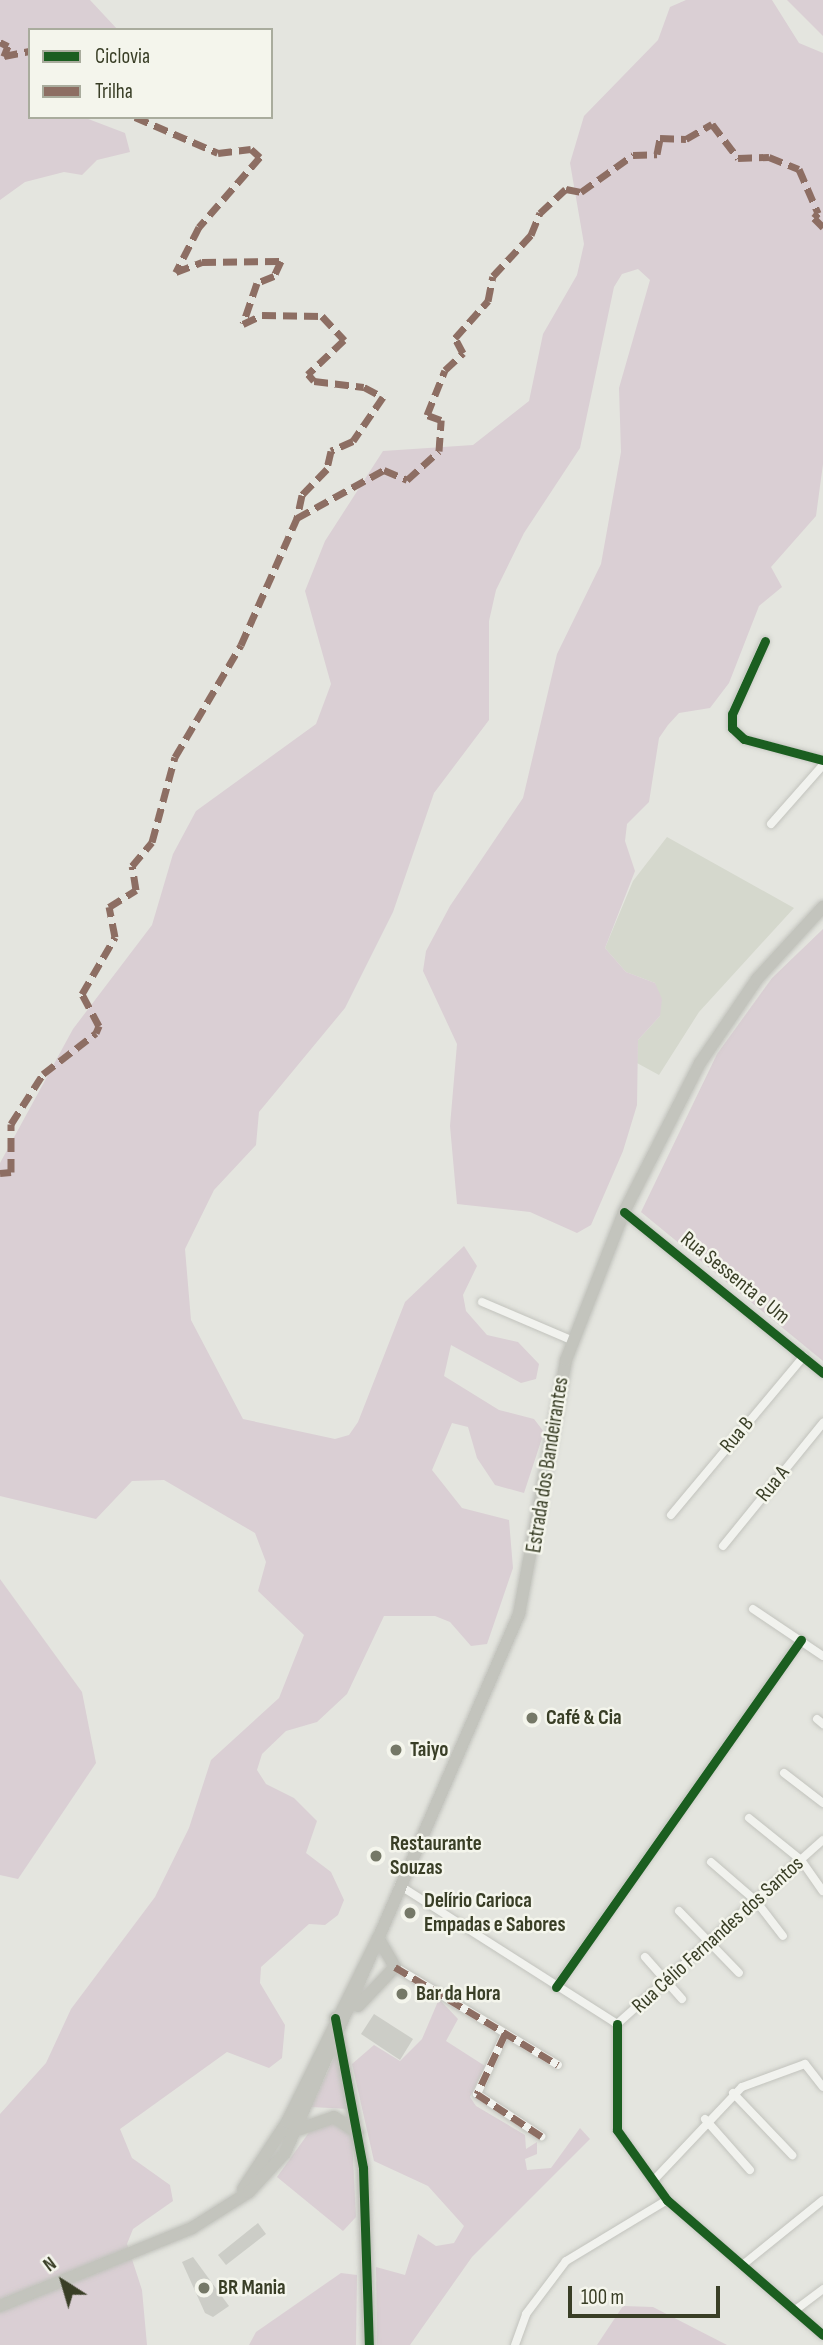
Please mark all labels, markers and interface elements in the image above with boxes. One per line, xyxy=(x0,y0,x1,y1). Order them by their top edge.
legend xyxy=(28,28,273,119)
text: Ciclovia xyxy=(95,44,150,69)
text: Trilha xyxy=(95,79,133,104)
street label: Rua Sessenta e Um xyxy=(675,1226,795,1330)
street label: Estrada dos Bandeirantes xyxy=(522,1375,574,1555)
street label: Rua B xyxy=(715,1412,759,1458)
street label: Rua A xyxy=(751,1461,795,1507)
place label: Café & Cia xyxy=(546,1705,622,1731)
marker: Café & Cia xyxy=(524,1710,540,1726)
place label: Taiyo xyxy=(410,1737,448,1763)
marker: Taiyo xyxy=(388,1742,404,1758)
place label: Restaurante Souzas xyxy=(390,1831,482,1881)
marker: Restaurante Souzas xyxy=(368,1848,384,1864)
street label: Rua Célio Fernandes dos Santos xyxy=(627,1851,809,2019)
place label: Delírio Carioca Empadas e Sabores xyxy=(424,1888,566,1938)
marker: Delírio Carioca Empadas e Sabores xyxy=(402,1905,418,1921)
place label: Bar da Hora xyxy=(416,1981,501,2007)
marker: Bar da Hora xyxy=(394,1986,410,2002)
north arrow xyxy=(28,2247,98,2317)
text: N xyxy=(39,2253,61,2277)
scale bar xyxy=(571,2272,723,2316)
place label: BR Mania xyxy=(218,2275,286,2301)
marker: BR Mania xyxy=(196,2280,212,2296)
text: 100 m xyxy=(581,2285,624,2310)

